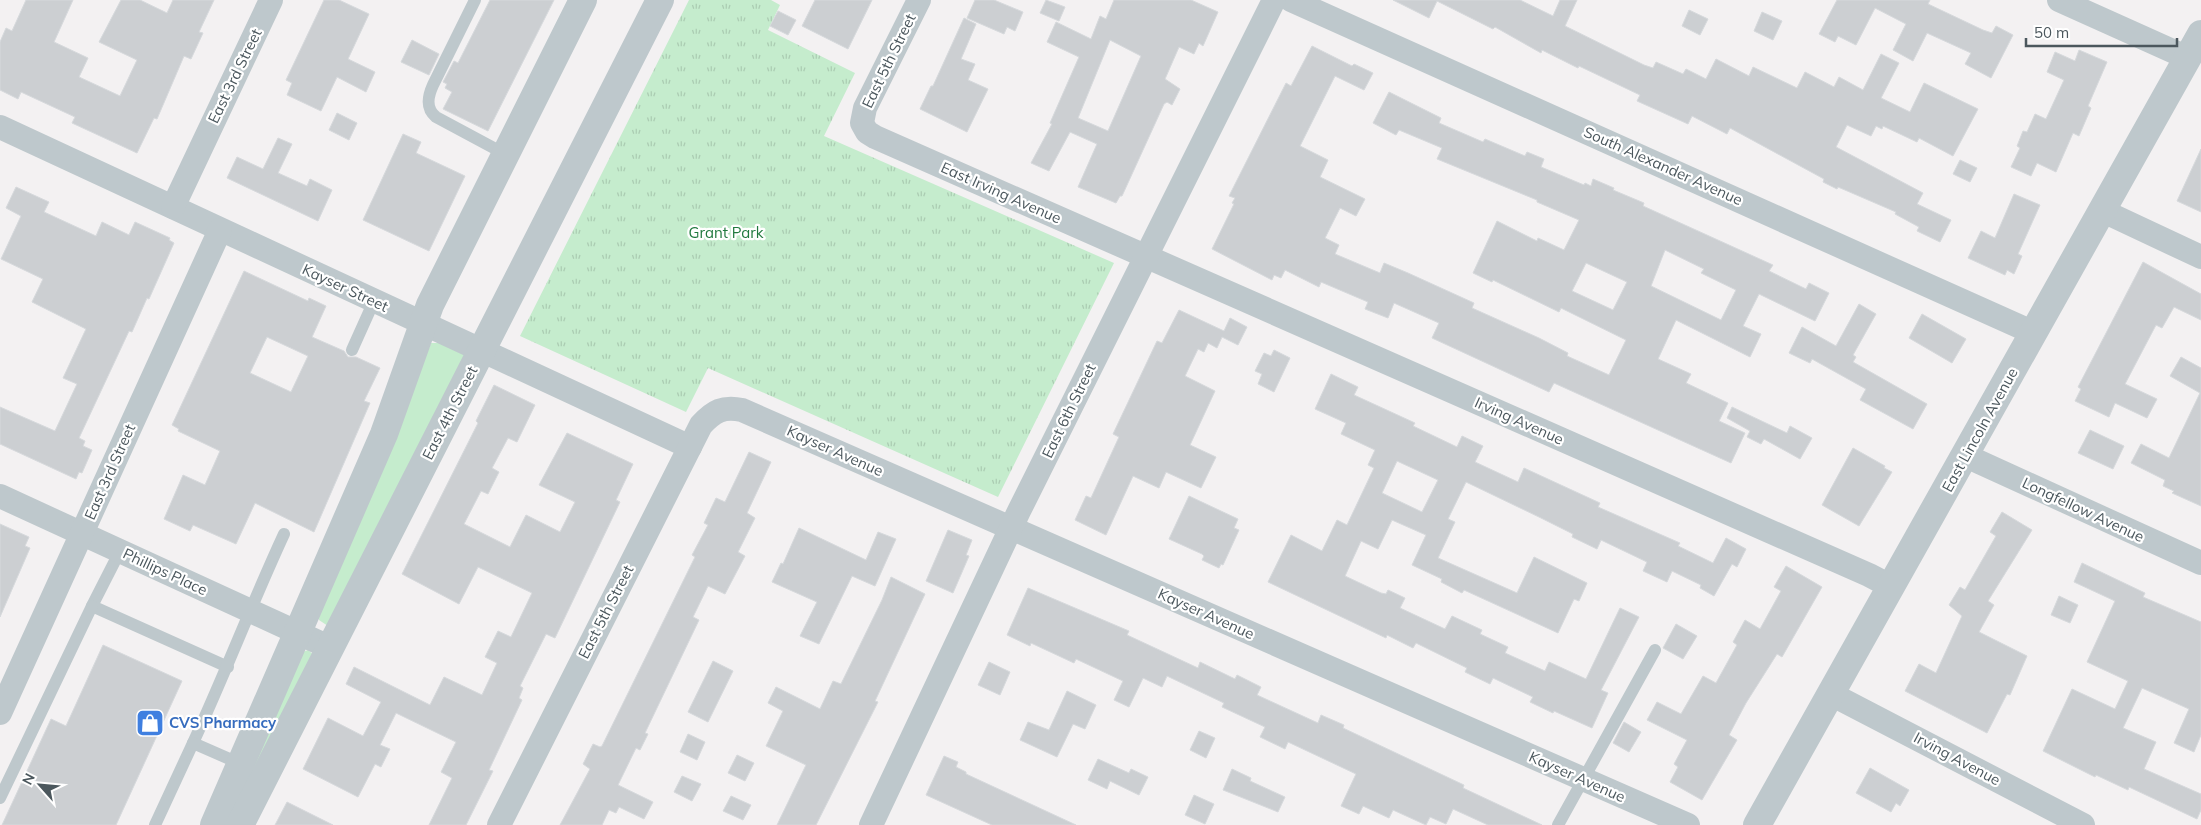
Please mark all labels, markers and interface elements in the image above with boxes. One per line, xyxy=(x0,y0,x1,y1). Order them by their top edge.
street label: East 5th Street xyxy=(858,10,920,111)
scale bar xyxy=(2026,15,2177,47)
text: 50 m xyxy=(2034,23,2069,42)
street label: East 3rd Street xyxy=(203,25,266,126)
street label: South Alexander Avenue xyxy=(1581,122,1746,209)
street label: East Irving Avenue xyxy=(938,158,1064,228)
park label: Grant Park xyxy=(689,223,764,242)
street label: Kayser Street xyxy=(299,259,391,316)
street label: East 6th Street xyxy=(1038,360,1100,461)
street label: East 4th Street xyxy=(418,363,481,463)
street label: East Lincoln Avenue xyxy=(1938,364,2022,495)
street label: Irving Avenue xyxy=(1472,392,1567,449)
street label: East 3rd Street xyxy=(80,421,139,523)
street label: Kayser Avenue xyxy=(784,421,886,480)
street label: Longfellow Avenue xyxy=(2019,473,2147,546)
street label: Phillips Place xyxy=(120,544,210,599)
street label: East 5th Street xyxy=(574,562,637,662)
street label: Kayser Avenue xyxy=(1155,584,1257,643)
shop icon: CVS Pharmacy xyxy=(135,708,165,738)
place label: CVS Pharmacy xyxy=(169,713,277,732)
street label: Irving Avenue xyxy=(1911,728,2004,789)
street label: Kayser Avenue xyxy=(1526,747,1628,806)
north arrow xyxy=(15,760,65,810)
text: N xyxy=(18,770,39,788)

